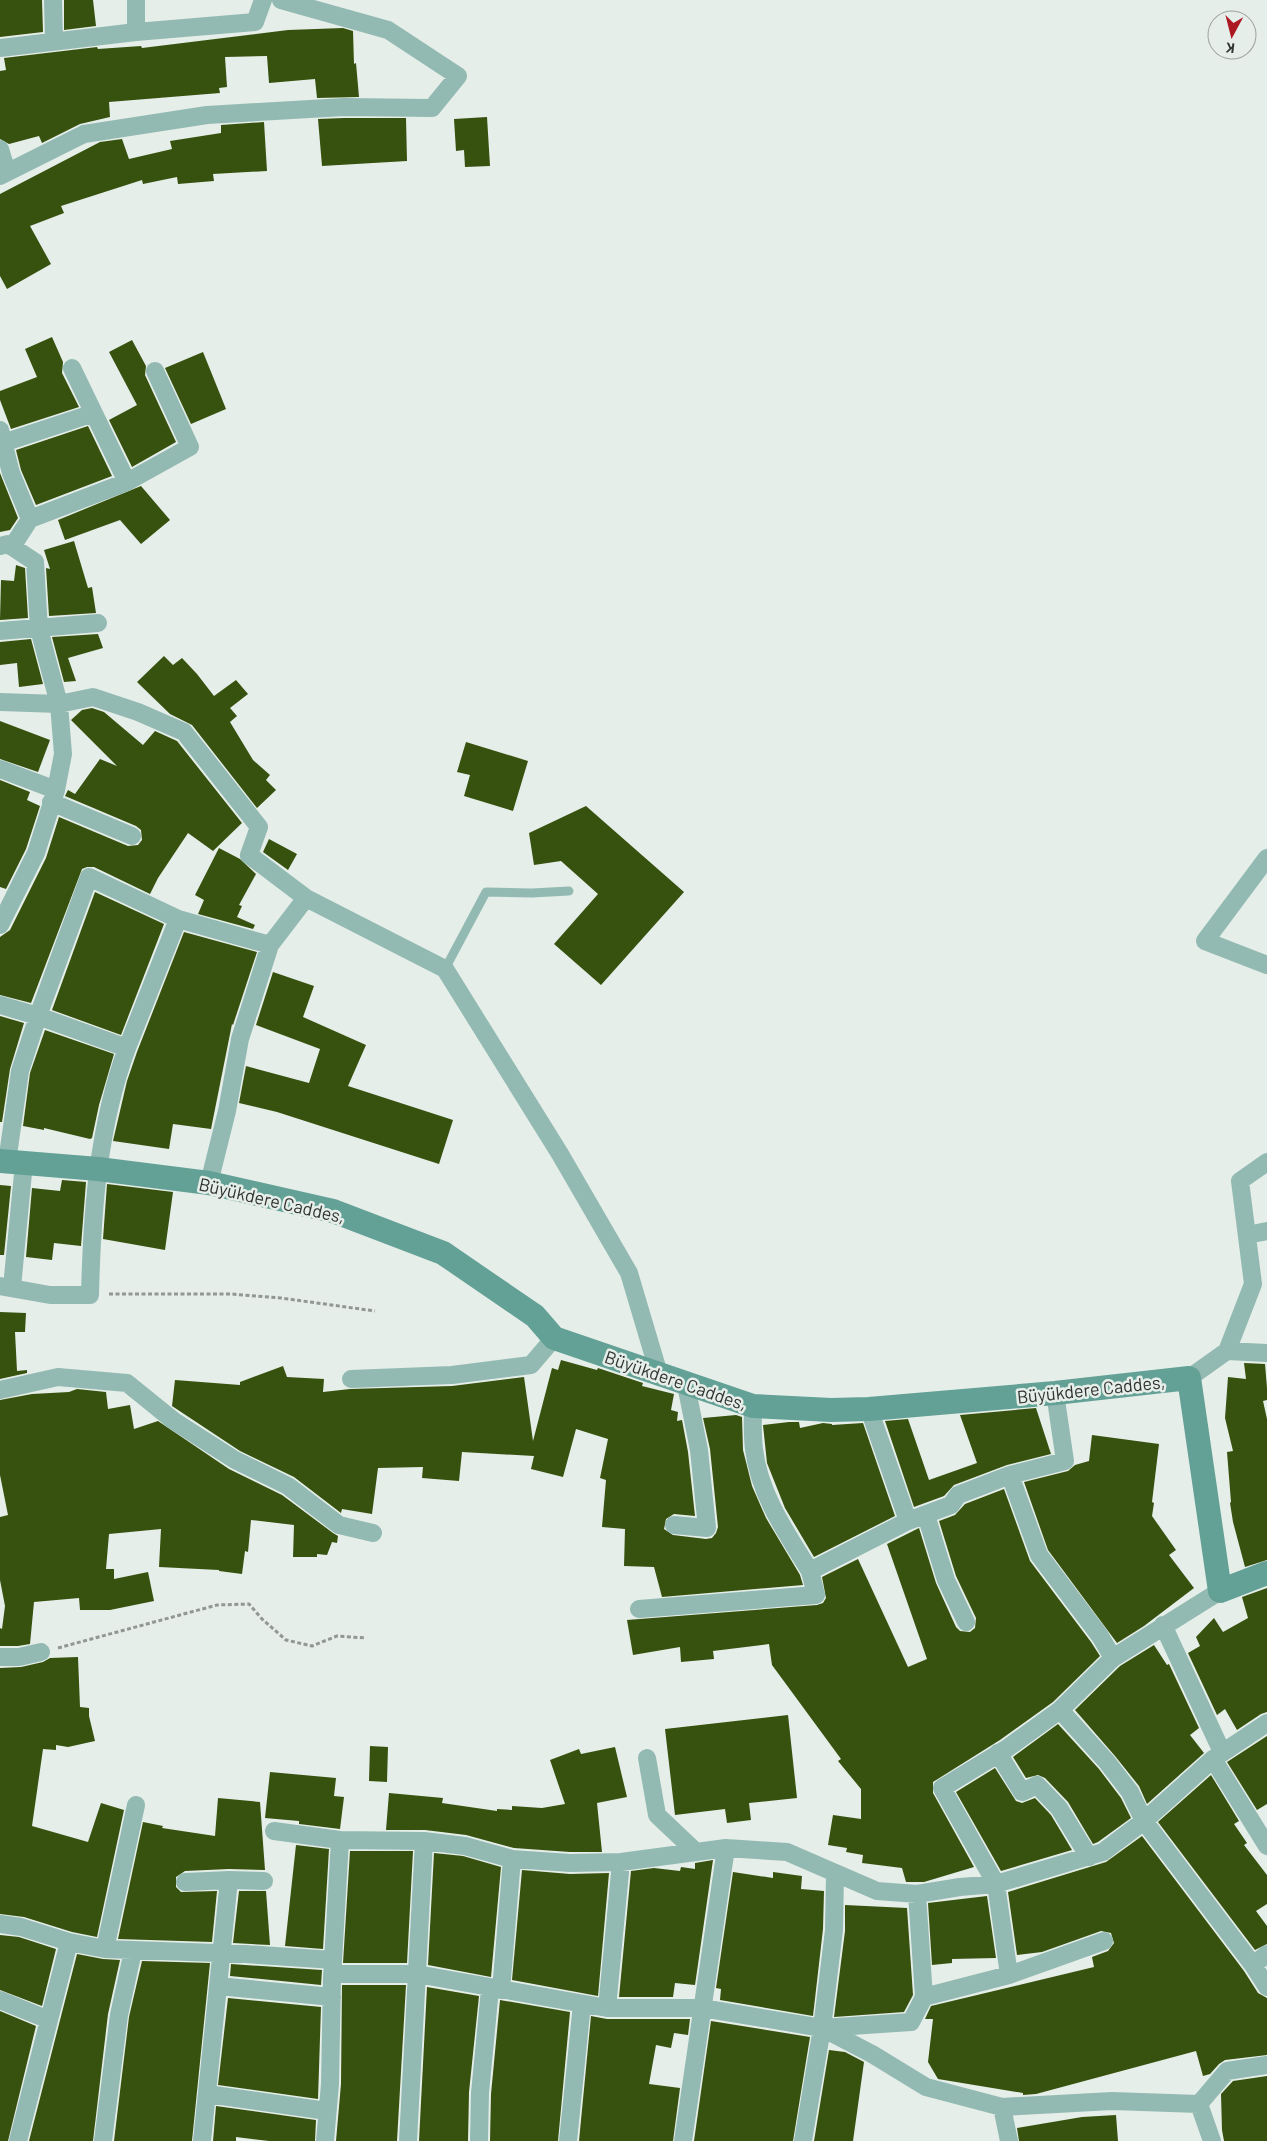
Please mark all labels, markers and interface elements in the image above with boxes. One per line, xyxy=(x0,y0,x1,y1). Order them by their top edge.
north arrow xyxy=(1207,10,1257,60)
text: K xyxy=(1225,39,1236,57)
street label: Büyükdere Caddes, xyxy=(197,1173,347,1227)
street label: Büyükdere Caddes, xyxy=(602,1345,750,1415)
street label: Büyükdere Caddes, xyxy=(1016,1370,1166,1408)

